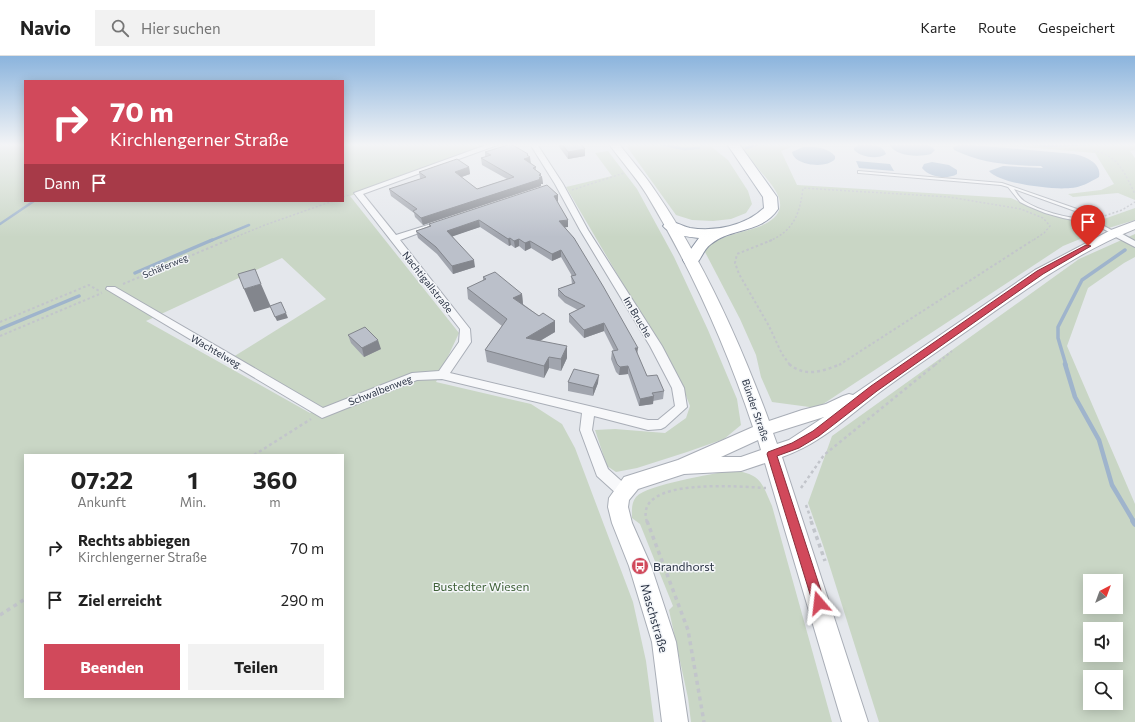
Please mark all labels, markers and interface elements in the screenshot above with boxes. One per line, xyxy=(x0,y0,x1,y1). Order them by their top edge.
search box xyxy=(95,10,375,46)
text: Navio xyxy=(20,16,71,39)
icon: search xyxy=(109,17,131,39)
text: Hier suchen xyxy=(141,19,221,37)
text: Karte xyxy=(921,19,956,36)
text: Route xyxy=(978,19,1016,36)
text: Gespeichert xyxy=(1038,19,1115,36)
text: 70 m xyxy=(110,94,174,128)
icon: right xyxy=(44,96,96,148)
text: Kirchlengerner Straße xyxy=(110,128,288,150)
icon: arrive xyxy=(88,172,110,194)
text: Dann xyxy=(44,174,80,192)
pin xyxy=(1071,205,1105,246)
icon: arrive xyxy=(1077,211,1099,233)
street label: Nachtigallstraße xyxy=(400,249,456,315)
street label: Schäferweg xyxy=(141,252,189,280)
street label: Im Bruche xyxy=(621,294,655,340)
street label: Wachtelweg xyxy=(189,332,244,370)
street label: Schwalbenweg xyxy=(346,372,414,408)
street label: Bünder Straße xyxy=(740,377,772,443)
text: 07:22 xyxy=(71,465,133,494)
text: 1 xyxy=(187,465,198,494)
text: 360 xyxy=(253,465,297,494)
text: Ankunft xyxy=(78,494,126,510)
text: Min. xyxy=(180,494,206,510)
text: m xyxy=(269,494,281,510)
text: Rechts abbiegen xyxy=(78,531,190,549)
icon: right xyxy=(44,537,66,559)
text: 70 m xyxy=(290,539,324,557)
text: Kirchlengerner Straße xyxy=(78,549,207,565)
bus stop icon: Brandhorst xyxy=(630,556,650,576)
place label: Brandhorst xyxy=(653,559,715,573)
north arrow xyxy=(1083,574,1123,614)
map controls xyxy=(1083,574,1123,710)
park label: Bustedter Wiesen xyxy=(433,579,529,593)
street label: Maschstraße xyxy=(639,582,671,654)
position arrow xyxy=(798,582,840,624)
icon: arrive xyxy=(44,589,66,611)
text: Ziel erreicht xyxy=(78,591,162,609)
text: 290 m xyxy=(281,591,324,609)
button: sound xyxy=(1083,622,1123,662)
button: Beenden xyxy=(44,644,180,690)
button: Teilen xyxy=(188,644,324,690)
button: search xyxy=(1083,670,1123,710)

